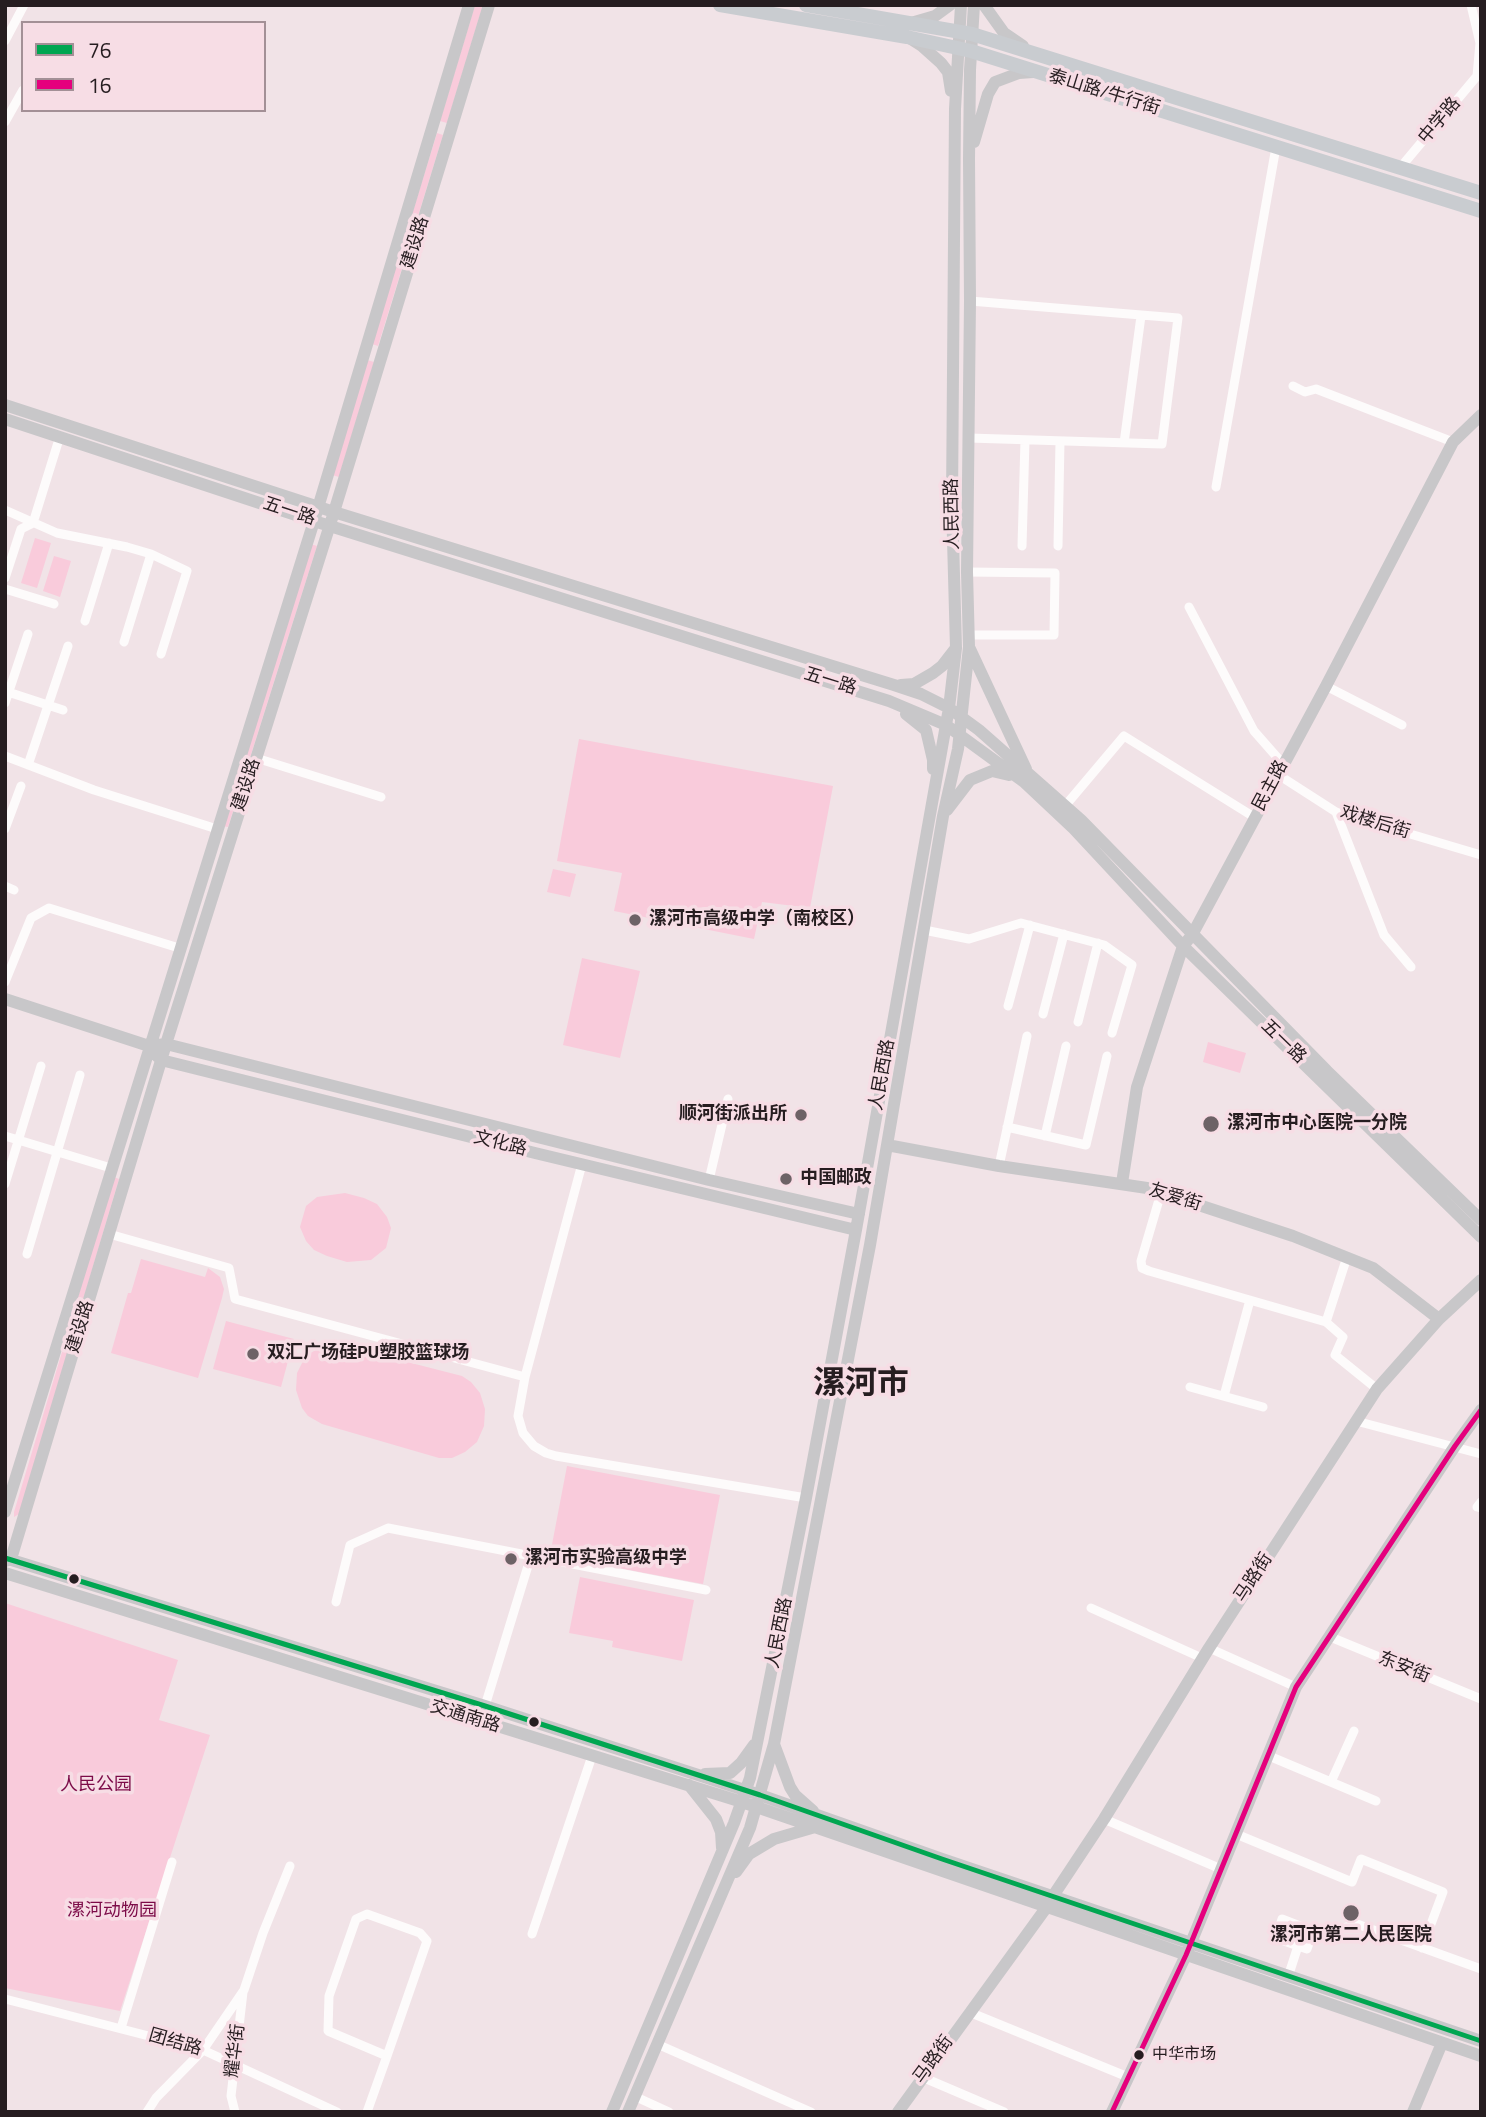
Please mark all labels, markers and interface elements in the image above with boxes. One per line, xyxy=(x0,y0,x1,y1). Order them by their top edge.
legend xyxy=(21,21,266,112)
text: 76 xyxy=(88,34,112,66)
street label: 泰山路/牛行街 xyxy=(1046,66,1162,120)
text: 16 xyxy=(88,69,112,101)
street label: 中学路 xyxy=(1414,93,1466,149)
street label: 建设路 xyxy=(398,214,434,272)
street label: 人民西路 xyxy=(942,478,964,550)
street label: 五一路 xyxy=(260,493,318,531)
street label: 五一路 xyxy=(801,664,859,700)
street label: 建设路 xyxy=(228,756,266,814)
street label: 民主路 xyxy=(1249,757,1293,815)
street label: 戏楼后街 xyxy=(1337,802,1413,844)
place label: 漯河市高级中学（南校区） xyxy=(649,909,865,931)
marker: 漯河市高级中学（南校区） xyxy=(627,912,643,928)
street label: 五一路 xyxy=(1256,1015,1310,1069)
street label: 人民西路 xyxy=(866,1038,900,1112)
place label: 顺河街派出所 xyxy=(679,1104,787,1126)
marker: 顺河街派出所 xyxy=(793,1107,809,1123)
place label: 漯河市中心医院一分院 xyxy=(1227,1113,1407,1135)
marker: 漯河市中心医院一分院 xyxy=(1201,1114,1221,1134)
street label: 文化路 xyxy=(471,1127,529,1161)
place label: 中国邮政 xyxy=(800,1168,872,1190)
marker: 中国邮政 xyxy=(778,1171,794,1187)
street label: 友爱街 xyxy=(1146,1180,1204,1216)
street label: 建设路 xyxy=(63,1298,99,1356)
place label: 双汇广场硅PU塑胶篮球场 xyxy=(267,1343,469,1365)
marker: 双汇广场硅PU塑胶篮球场 xyxy=(245,1346,261,1362)
district label: 漯河市 xyxy=(813,1366,909,1404)
place label: 漯河市实验高级中学 xyxy=(525,1548,687,1570)
street label: 马路街 xyxy=(1230,1549,1278,1607)
marker: 漯河市实验高级中学 xyxy=(503,1551,519,1567)
unlabelled marker xyxy=(67,1572,81,1586)
street label: 人民西路 xyxy=(763,1596,797,1670)
street label: 东安街 xyxy=(1375,1648,1433,1688)
street label: 交通南路 xyxy=(427,1696,503,1738)
unlabelled marker xyxy=(527,1715,541,1729)
park label: 人民公园 xyxy=(60,1775,132,1797)
park label: 漯河动物园 xyxy=(67,1901,157,1923)
marker: 漯河市第二人民医院 xyxy=(1341,1903,1361,1923)
place label: 漯河市第二人民医院 xyxy=(1270,1925,1432,1947)
street label: 耀华街 xyxy=(222,2023,250,2079)
street label: 团结路 xyxy=(146,2025,204,2061)
street label: 马路街 xyxy=(909,2032,959,2088)
place label: 中华市场 xyxy=(1152,2045,1216,2065)
marker: 中华市场 xyxy=(1132,2048,1146,2062)

